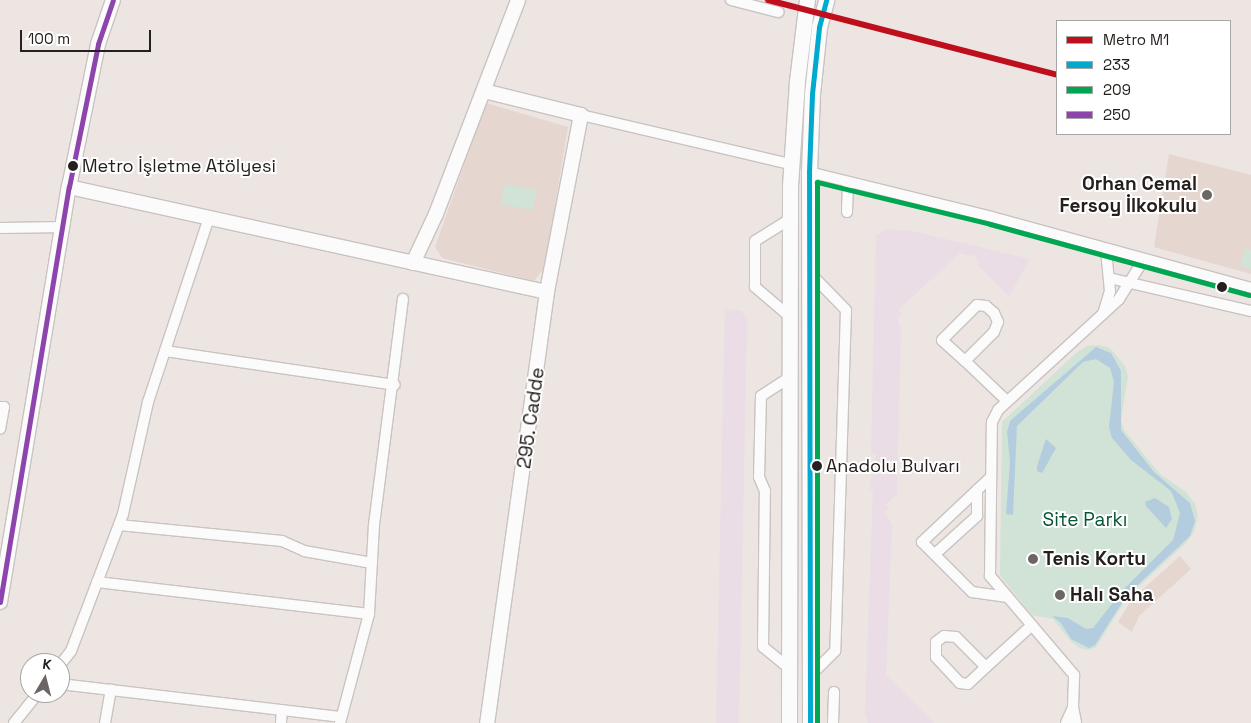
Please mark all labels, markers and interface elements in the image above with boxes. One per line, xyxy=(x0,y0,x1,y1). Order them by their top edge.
scale bar xyxy=(22,20,154,52)
legend xyxy=(1056,20,1231,135)
text: 100 m xyxy=(28,29,70,48)
text: Metro M1 xyxy=(1103,30,1169,49)
text: 233 xyxy=(1103,55,1130,74)
text: 209 xyxy=(1103,80,1131,99)
text: 250 xyxy=(1103,105,1131,124)
place label: Metro İşletme Atölyesi xyxy=(82,155,276,177)
marker: Metro İşletme Atölyesi xyxy=(68,161,78,171)
place label: Orhan Cemal Fersoy İlkokulu xyxy=(1060,173,1197,217)
marker: Orhan Cemal Fersoy İlkokulu xyxy=(1201,189,1213,201)
unlabelled marker xyxy=(1217,282,1227,292)
street label: 295. Cadde xyxy=(513,366,549,470)
place label: Anadolu Bulvarı xyxy=(826,455,960,477)
marker: Anadolu Bulvarı xyxy=(812,461,822,471)
park label: Site Parkı xyxy=(1043,509,1127,531)
place label: Tenis Kortu xyxy=(1043,548,1146,570)
marker: Tenis Kortu xyxy=(1027,553,1039,565)
place label: Halı Saha xyxy=(1070,584,1154,606)
marker: Halı Saha xyxy=(1054,589,1066,601)
north arrow xyxy=(20,653,70,703)
text: K xyxy=(41,655,53,674)

